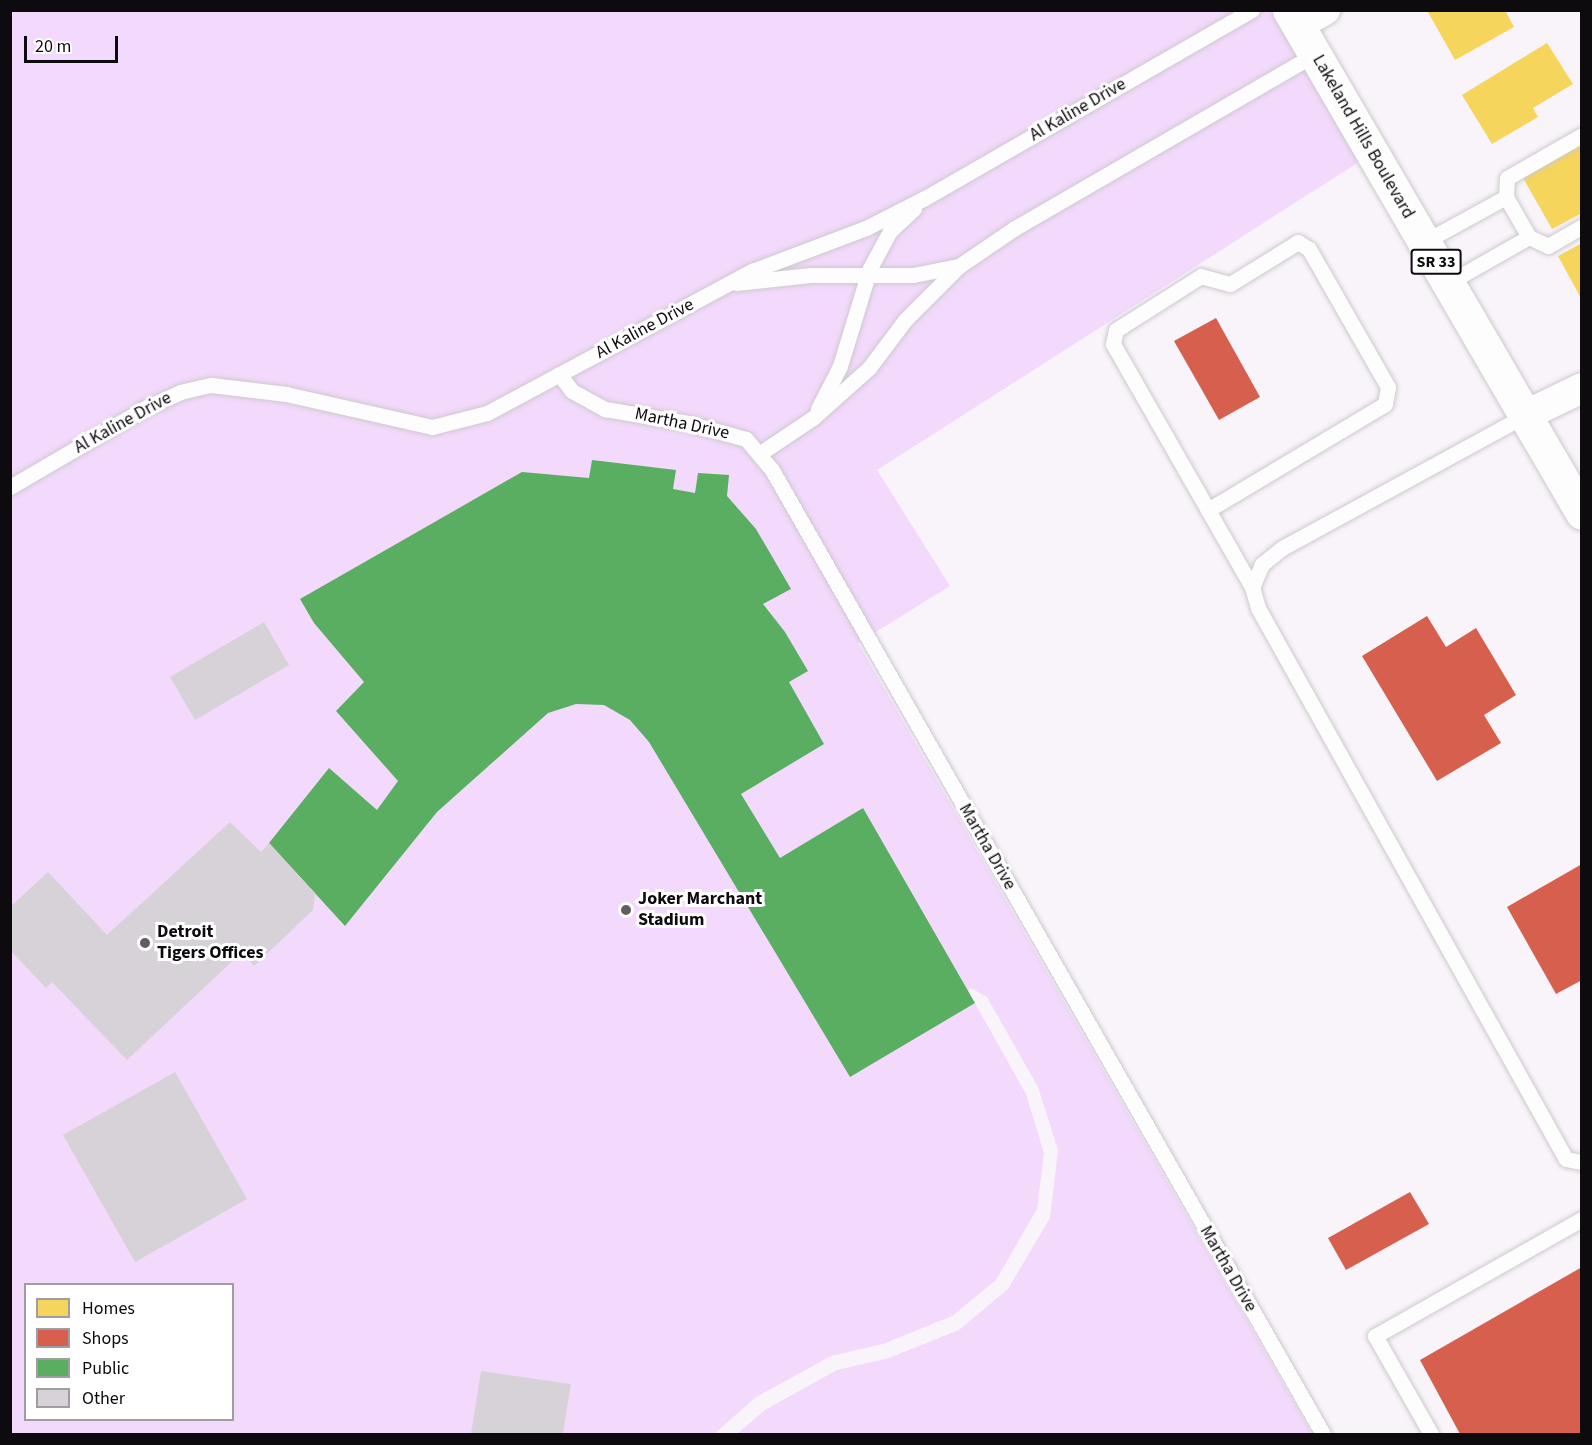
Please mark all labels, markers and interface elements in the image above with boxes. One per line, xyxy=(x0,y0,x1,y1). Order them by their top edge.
scale bar xyxy=(27,24,122,62)
text: 20 m xyxy=(35,34,71,59)
street label: Lakeland Hills Boulevard xyxy=(1307,51,1419,223)
street label: Al Kaline Drive xyxy=(1026,74,1130,146)
road number: SR 33 xyxy=(1410,249,1462,275)
street label: Al Kaline Drive xyxy=(592,294,698,364)
street label: Al Kaline Drive xyxy=(71,387,175,459)
street label: Martha Drive xyxy=(633,403,731,445)
street label: Martha Drive xyxy=(954,800,1020,894)
place label: Joker Marchant Stadium xyxy=(638,889,762,932)
marker: Joker Marchant Stadium xyxy=(619,903,633,917)
place label: Detroit Tigers Offices xyxy=(157,922,264,964)
marker: Detroit Tigers Offices xyxy=(138,936,152,950)
street label: Martha Drive xyxy=(1195,1222,1261,1316)
legend xyxy=(24,1283,234,1421)
text: Homes xyxy=(82,1296,135,1321)
text: Shops xyxy=(82,1326,129,1351)
text: Public xyxy=(82,1356,129,1381)
text: Other xyxy=(82,1386,125,1411)

